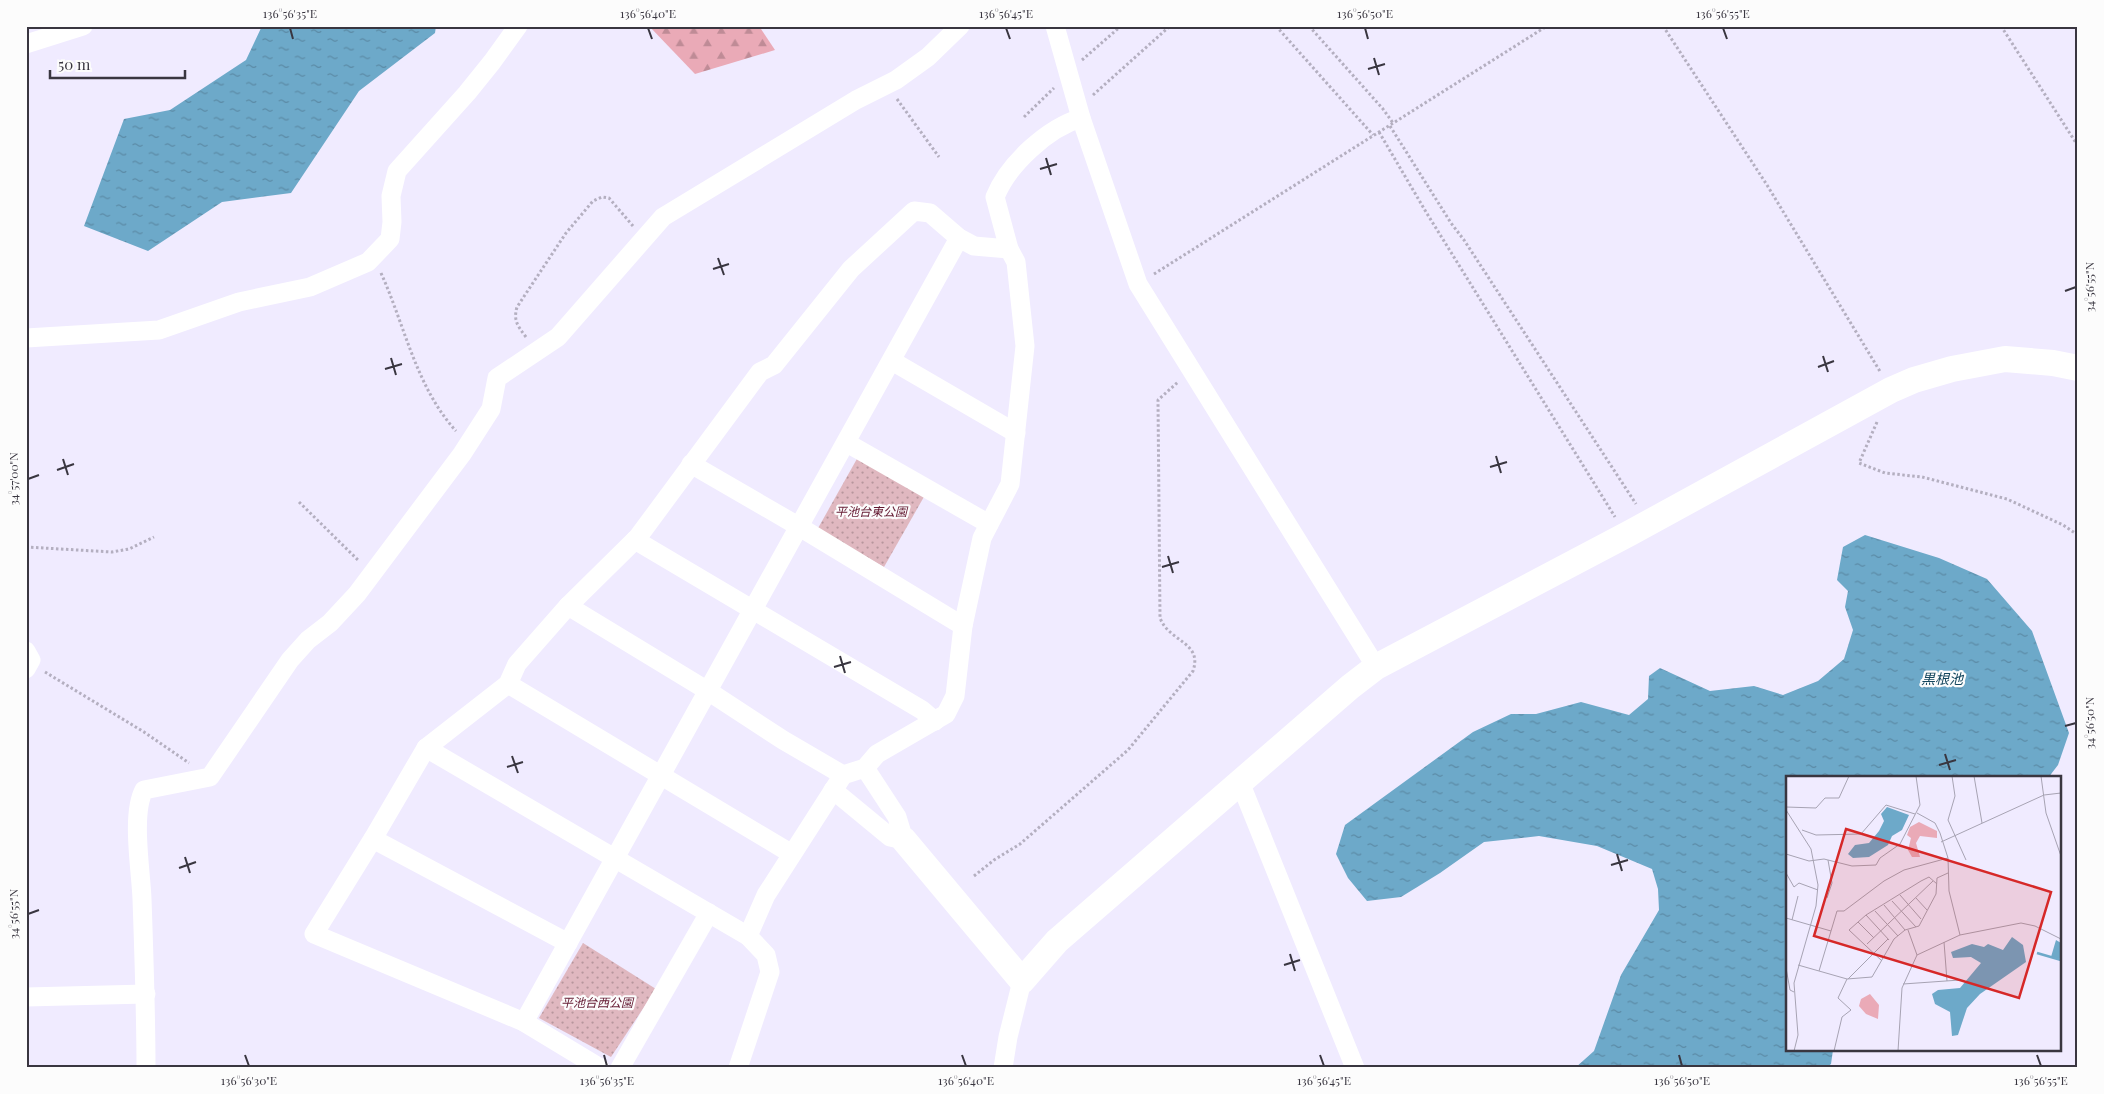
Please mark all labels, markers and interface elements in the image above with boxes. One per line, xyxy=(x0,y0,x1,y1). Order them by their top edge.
text: 136°56'35"E xyxy=(263,5,317,21)
text: 136°56'40"E xyxy=(620,5,676,21)
text: 136°56'45"E xyxy=(979,5,1033,21)
text: 136°56'50"E xyxy=(1337,5,1393,21)
text: 136°56'55"E xyxy=(1696,5,1750,21)
scale bar xyxy=(50,48,185,80)
text: 50 m xyxy=(58,54,91,74)
text: 34°56'55"N xyxy=(2081,261,2097,312)
text: 34°57'00"N xyxy=(5,452,21,506)
park label: 平池台東公園 xyxy=(835,503,909,519)
water label: 黒根池 xyxy=(1921,669,1965,688)
text: 34°56'50"N xyxy=(2081,696,2097,749)
inset map xyxy=(1786,776,2062,1052)
text: 34°56'55"N xyxy=(5,888,21,939)
park label: 平池台西公園 xyxy=(561,994,635,1010)
text: 136°56'30"E xyxy=(221,1072,277,1088)
text: 136°56'35"E xyxy=(580,1072,634,1088)
text: 136°56'40"E xyxy=(938,1072,994,1088)
text: 136°56'45"E xyxy=(1297,1072,1351,1088)
text: 136°56'50"E xyxy=(1654,1072,1710,1088)
text: 136°56'55"E xyxy=(2014,1072,2068,1088)

